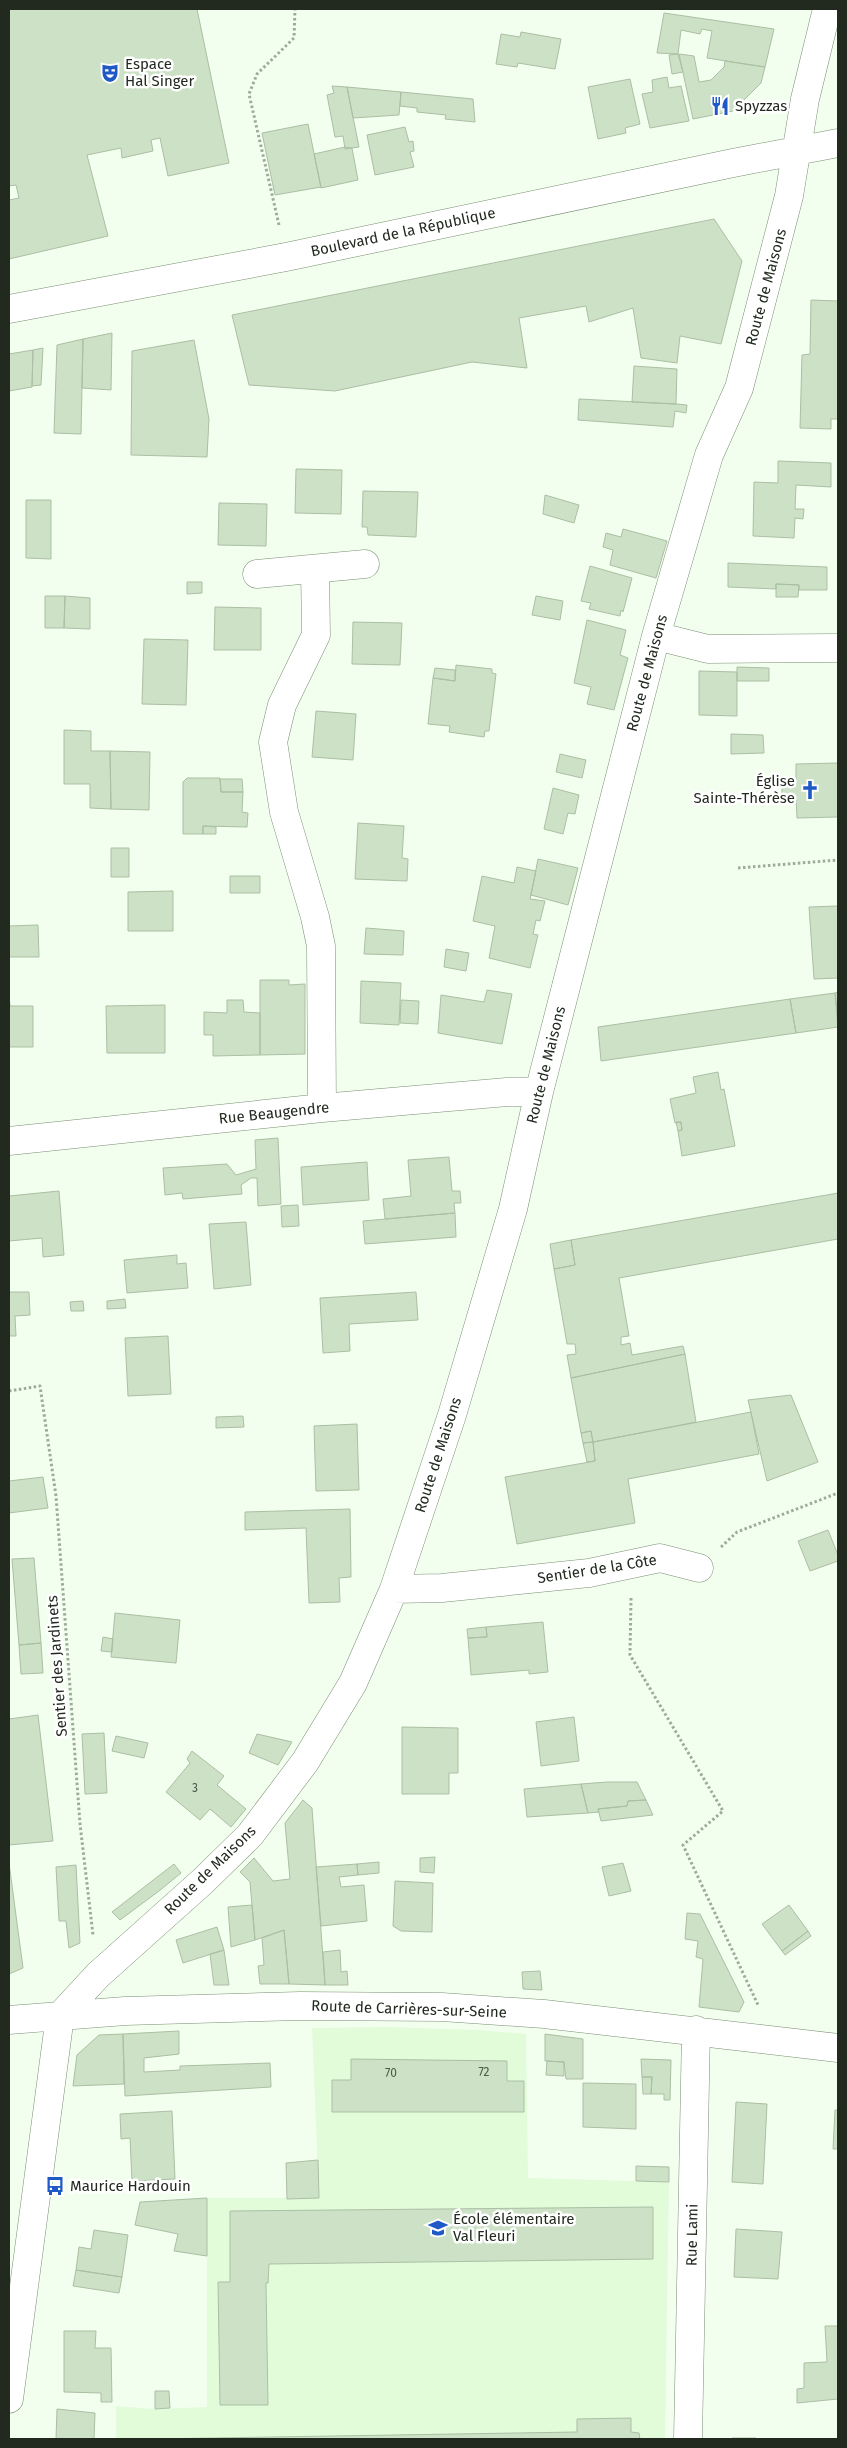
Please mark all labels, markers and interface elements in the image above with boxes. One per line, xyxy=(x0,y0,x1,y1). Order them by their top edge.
place label: Espace Hal Singer xyxy=(125,55,195,90)
theatre icon: Espace Hal Singer xyxy=(99,62,121,84)
restaurant icon: Spyzzas xyxy=(709,95,731,117)
place label: Spyzzas xyxy=(735,97,787,115)
street label: Boulevard de la République xyxy=(309,204,497,260)
street label: Route de Maisons xyxy=(742,227,790,347)
street label: Route de Maisons xyxy=(623,613,671,733)
place label: Église Sainte-Thérèse xyxy=(694,772,795,807)
church icon: Église Sainte-Thérèse xyxy=(799,779,821,801)
street label: Route de Maisons xyxy=(523,1004,569,1126)
street label: Rue Beaugendre xyxy=(218,1098,330,1128)
street label: Route de Maisons xyxy=(411,1395,465,1515)
street label: Sentier de la Côte xyxy=(536,1551,658,1587)
street label: Sentier des Jardinets xyxy=(43,1595,71,1737)
house number: 3 xyxy=(192,1781,198,1795)
street label: Route de Maisons xyxy=(160,1822,260,1918)
street label: Route de Carrières-sur-Seine xyxy=(311,1997,507,2021)
house number: 72 xyxy=(478,2065,490,2079)
house number: 70 xyxy=(385,2066,397,2080)
bus stop icon: Maurice Hardouin xyxy=(44,2175,66,2197)
place label: Maurice Hardouin xyxy=(70,2177,191,2195)
street label: Rue Lami xyxy=(682,2204,702,2266)
place label: École élémentaire Val Fleuri xyxy=(453,2210,575,2245)
school or university icon: École élémentaire Val Fleuri xyxy=(427,2217,449,2239)

